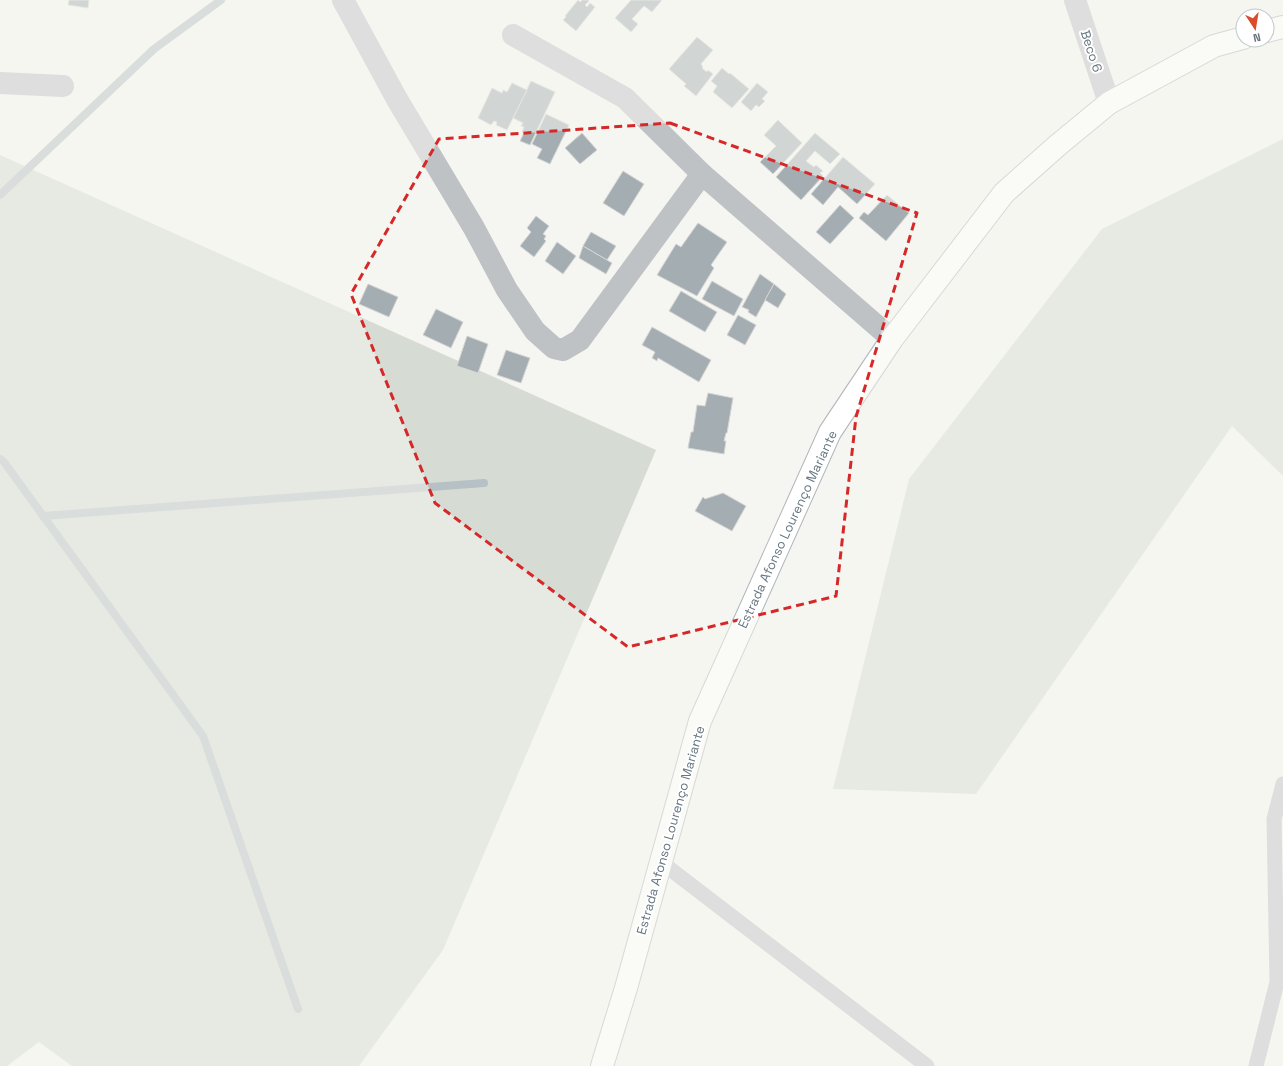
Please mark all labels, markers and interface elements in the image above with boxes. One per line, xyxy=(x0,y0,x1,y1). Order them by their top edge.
north arrow xyxy=(1235,8,1275,48)
street label: Beco 6 xyxy=(1077,28,1106,74)
text: N xyxy=(1252,30,1262,45)
street label: Estrada Afonso Lourenço Mariante xyxy=(734,427,841,631)
street label: Estrada Afonso Lourenço Mariante xyxy=(632,724,709,937)

